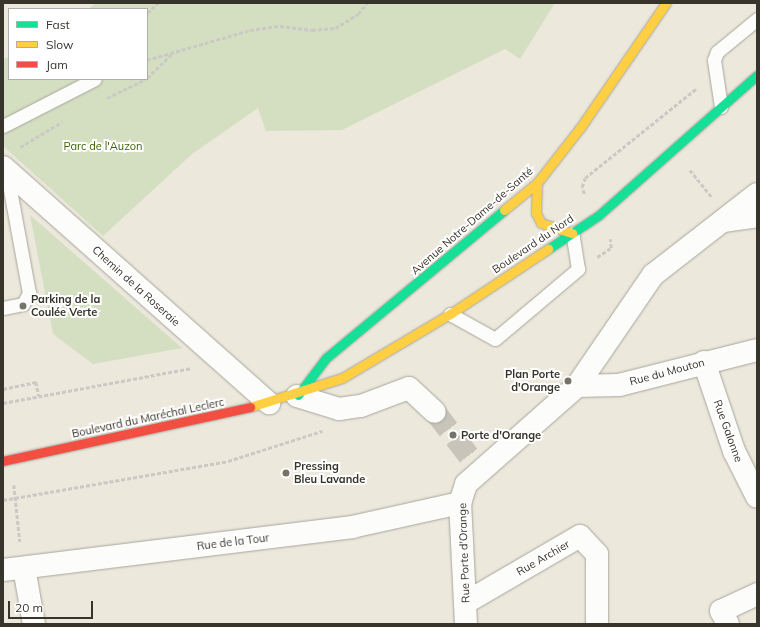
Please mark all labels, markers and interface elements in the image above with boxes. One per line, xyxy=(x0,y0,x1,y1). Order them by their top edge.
legend xyxy=(8,8,148,80)
text: Fast xyxy=(46,17,70,32)
text: Slow xyxy=(46,37,74,52)
text: Jam xyxy=(46,57,68,72)
park label: Parc de l'Auzon xyxy=(64,139,142,153)
street label: Avenue Notre-Dame-de-Santé xyxy=(409,165,535,277)
street label: Boulevard du Nord xyxy=(490,212,576,276)
street label: Chemin de la Roseraie xyxy=(89,243,183,329)
place label: Parking de la Coulée Verte xyxy=(31,293,100,319)
marker: Parking de la Coulée Verte xyxy=(18,301,28,311)
street label: Rue du Mouton xyxy=(628,356,706,388)
place label: Plan Porte d'Orange xyxy=(505,368,560,394)
marker: Plan Porte d'Orange xyxy=(563,376,573,386)
street label: Boulevard du Maréchal Leclerc xyxy=(71,395,225,441)
street label: Rue Galonne xyxy=(711,398,745,464)
place label: Porte d'Orange xyxy=(461,428,541,442)
marker: Porte d'Orange xyxy=(448,430,458,440)
place label: Pressing Bleu Lavande xyxy=(294,460,365,486)
marker: Pressing Bleu Lavande xyxy=(281,468,291,478)
street label: Rue Porte d'Orange xyxy=(456,503,472,603)
street label: Rue de la Tour xyxy=(196,531,270,553)
street label: Rue Archier xyxy=(514,537,572,579)
scale bar xyxy=(10,593,95,619)
text: 20 m xyxy=(15,600,43,615)

